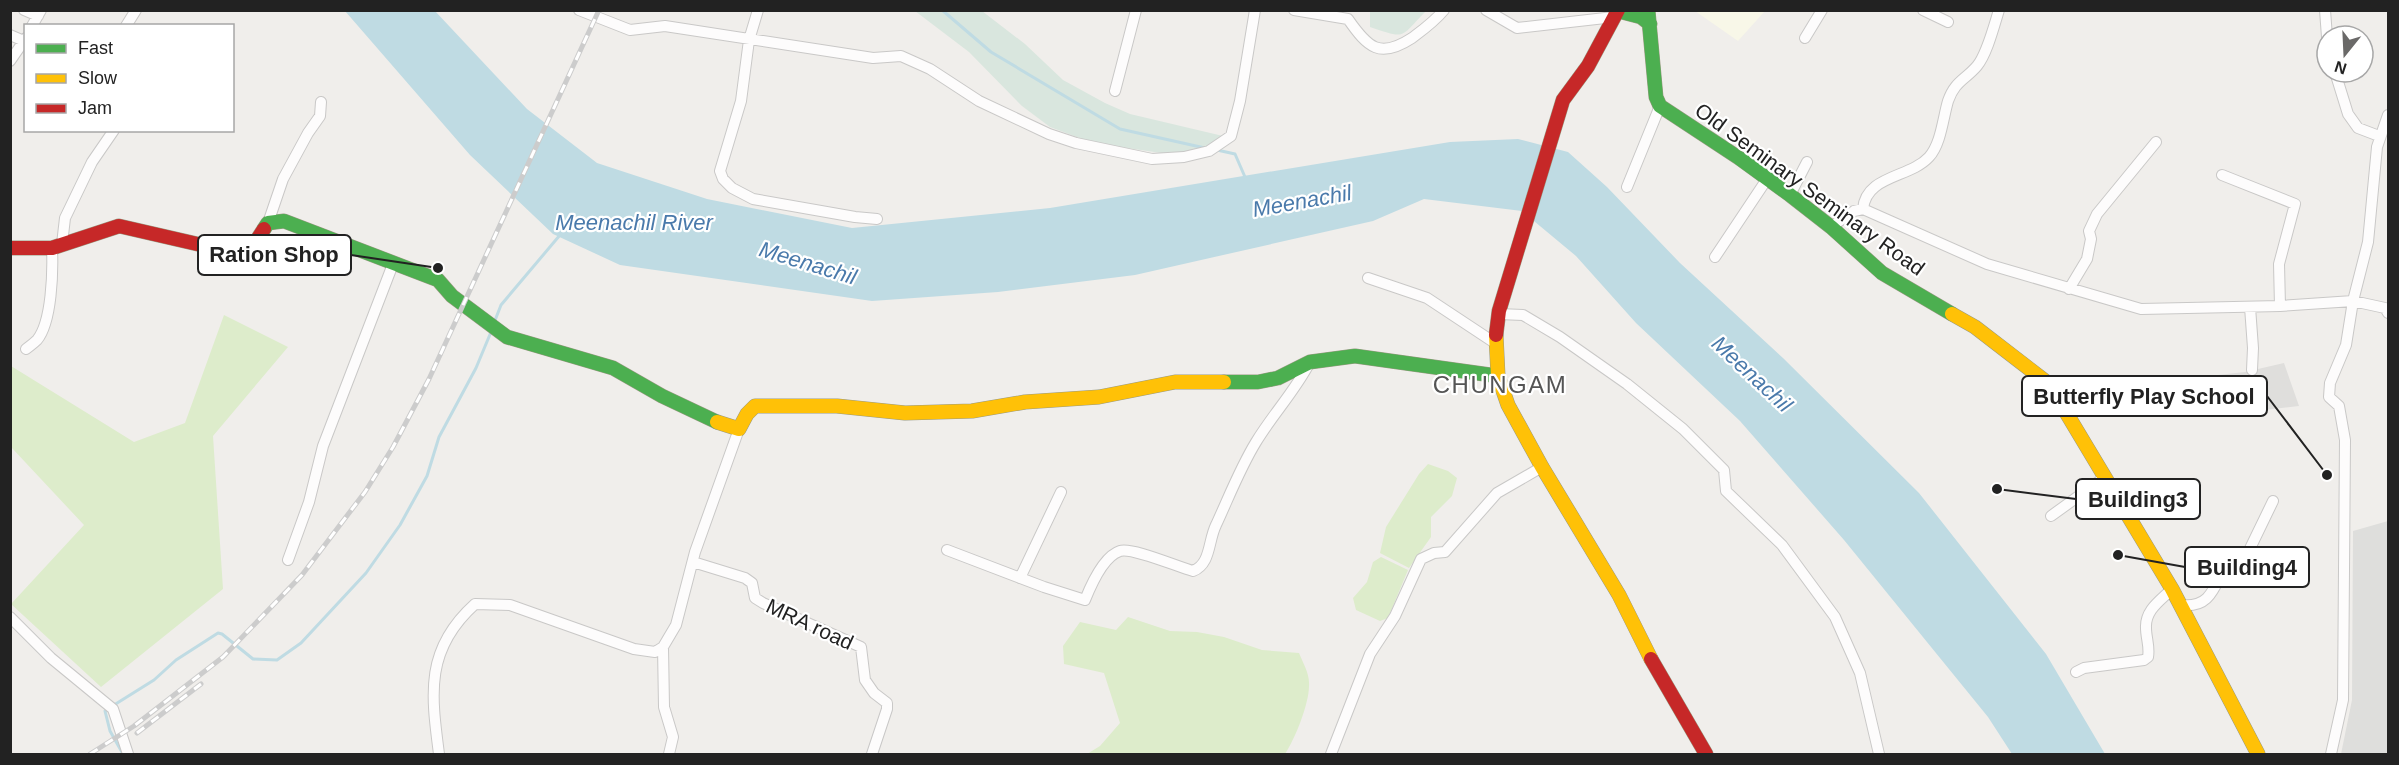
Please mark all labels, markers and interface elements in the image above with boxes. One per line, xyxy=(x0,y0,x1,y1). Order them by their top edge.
legend xyxy=(24,24,234,132)
north arrow xyxy=(2315,24,2375,84)
text: Fast xyxy=(78,38,113,58)
text: N xyxy=(2332,58,2349,78)
text: Slow xyxy=(78,68,118,88)
text: Jam xyxy=(78,98,112,118)
street label: Old Seminary Seminary Road xyxy=(1691,98,1929,280)
water label: Meenachil xyxy=(1250,180,1355,222)
water label: Meenachil River xyxy=(555,210,715,235)
callout: Ration Shop xyxy=(198,235,351,275)
water label: Meenachil xyxy=(756,236,861,290)
text: Ration Shop xyxy=(209,242,339,267)
water label: Meenachil xyxy=(1707,331,1798,418)
district label: CHUNGAM xyxy=(1433,371,1567,398)
callout: Butterfly Play School xyxy=(2022,376,2267,416)
text: Butterfly Play School xyxy=(2033,384,2255,409)
callout: Building3 xyxy=(2076,479,2200,519)
text: Building3 xyxy=(2088,487,2188,512)
callout: Building4 xyxy=(2185,547,2309,587)
text: Building4 xyxy=(2197,555,2298,580)
street label: MRA road xyxy=(763,594,857,654)

